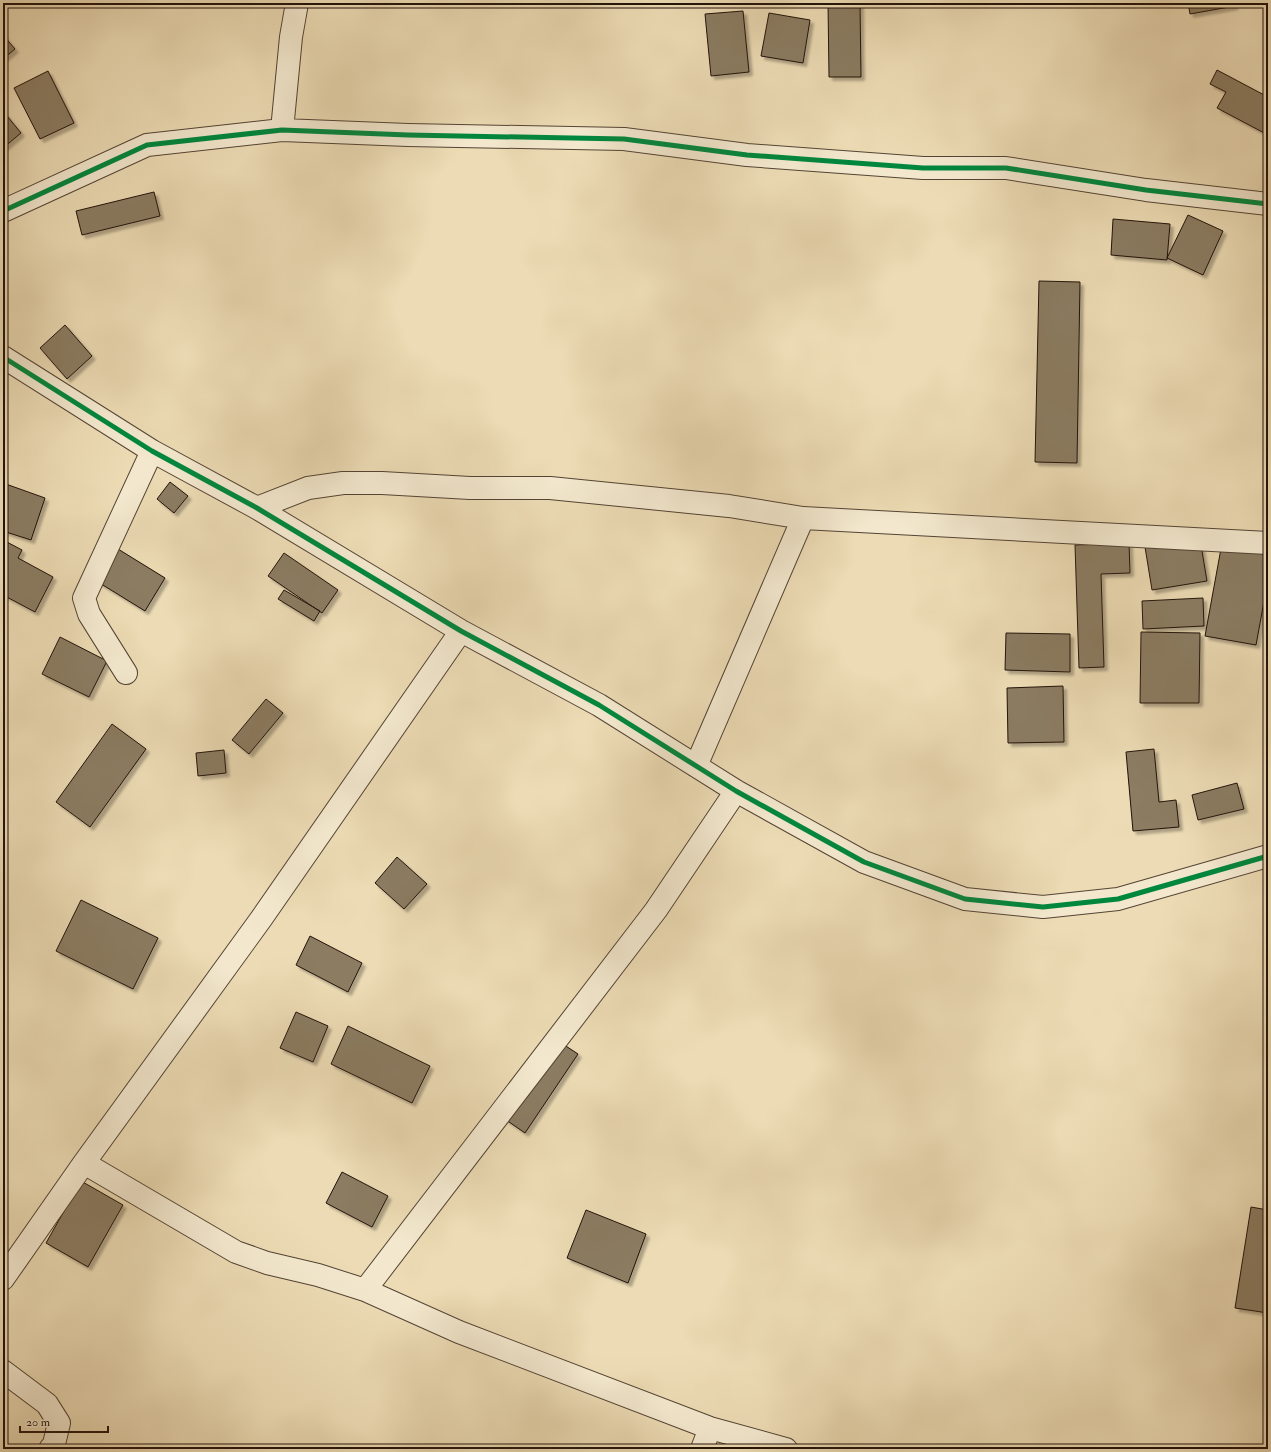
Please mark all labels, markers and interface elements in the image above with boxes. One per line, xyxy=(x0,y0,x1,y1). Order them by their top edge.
scale bar xyxy=(20,1408,108,1434)
text: 20 m xyxy=(26,1415,51,1430)

